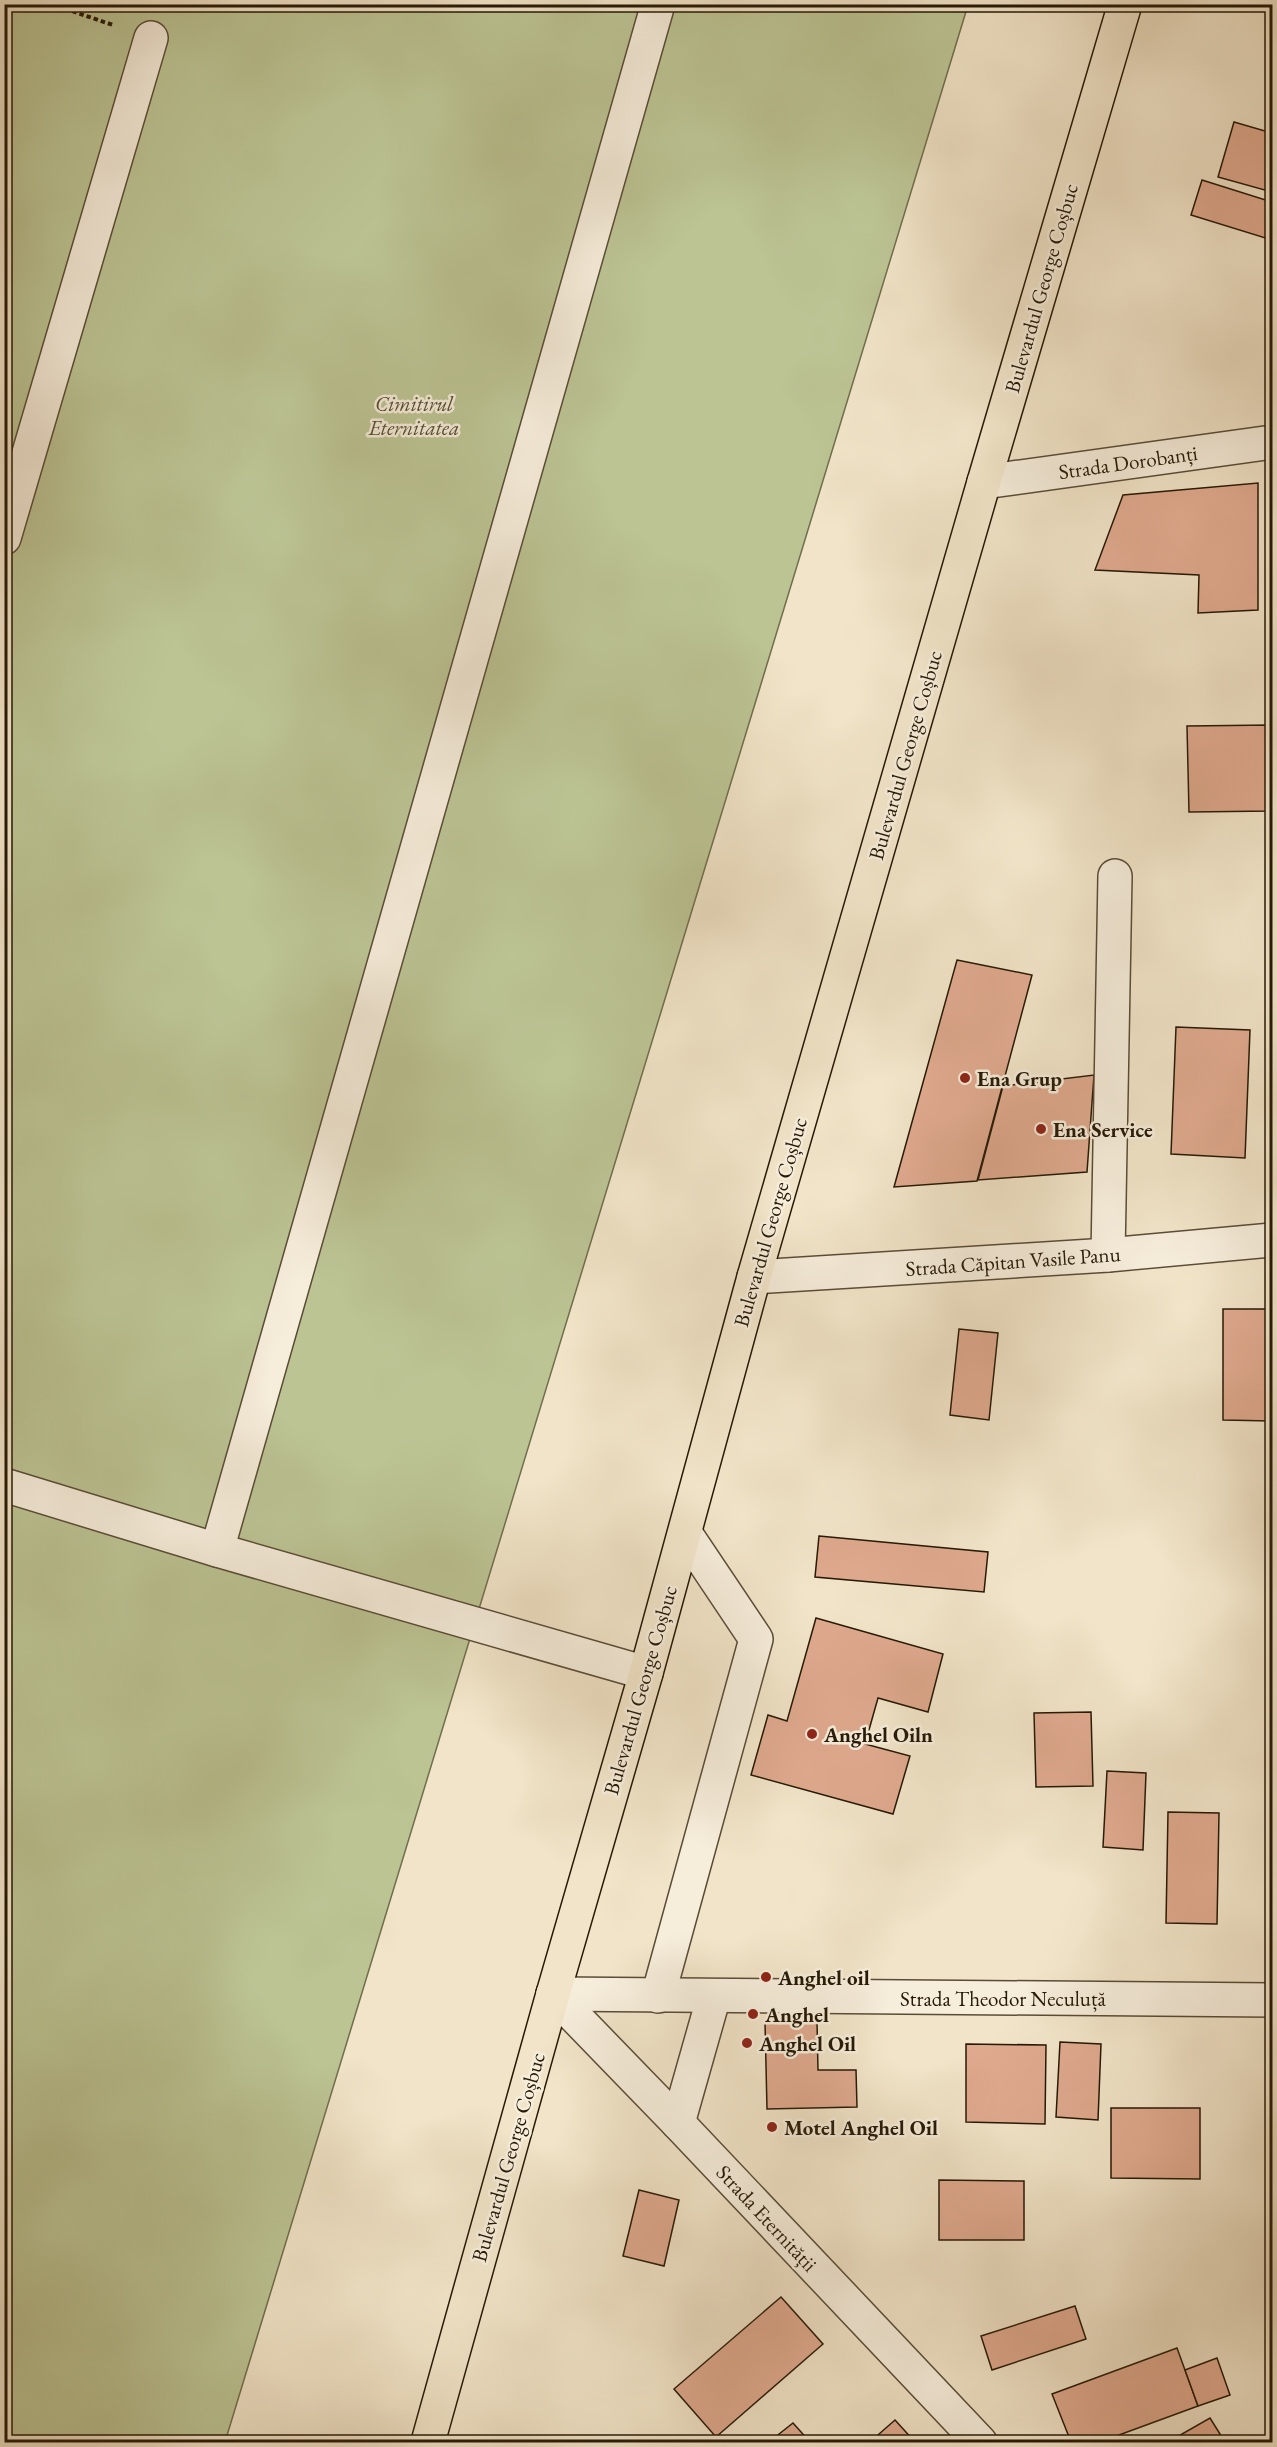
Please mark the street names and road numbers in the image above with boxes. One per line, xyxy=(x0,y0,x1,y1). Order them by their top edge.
street label: Bulevardul George Coșbuc xyxy=(998,180,1084,396)
street label: Strada Dorobanți xyxy=(1057,439,1199,485)
street label: Bulevardul George Coșbuc xyxy=(862,647,948,863)
street label: Bulevardul George Coșbuc xyxy=(727,1114,813,1330)
street label: Strada Căpitan Vasile Panu xyxy=(905,1240,1121,1282)
street label: Bulevardul George Coșbuc xyxy=(597,1582,683,1798)
street label: Strada Theodor Neculuță xyxy=(900,1985,1106,2012)
street label: Bulevardul George Coșbuc xyxy=(465,2049,551,2265)
street label: Strada Eternității xyxy=(711,2159,823,2277)

